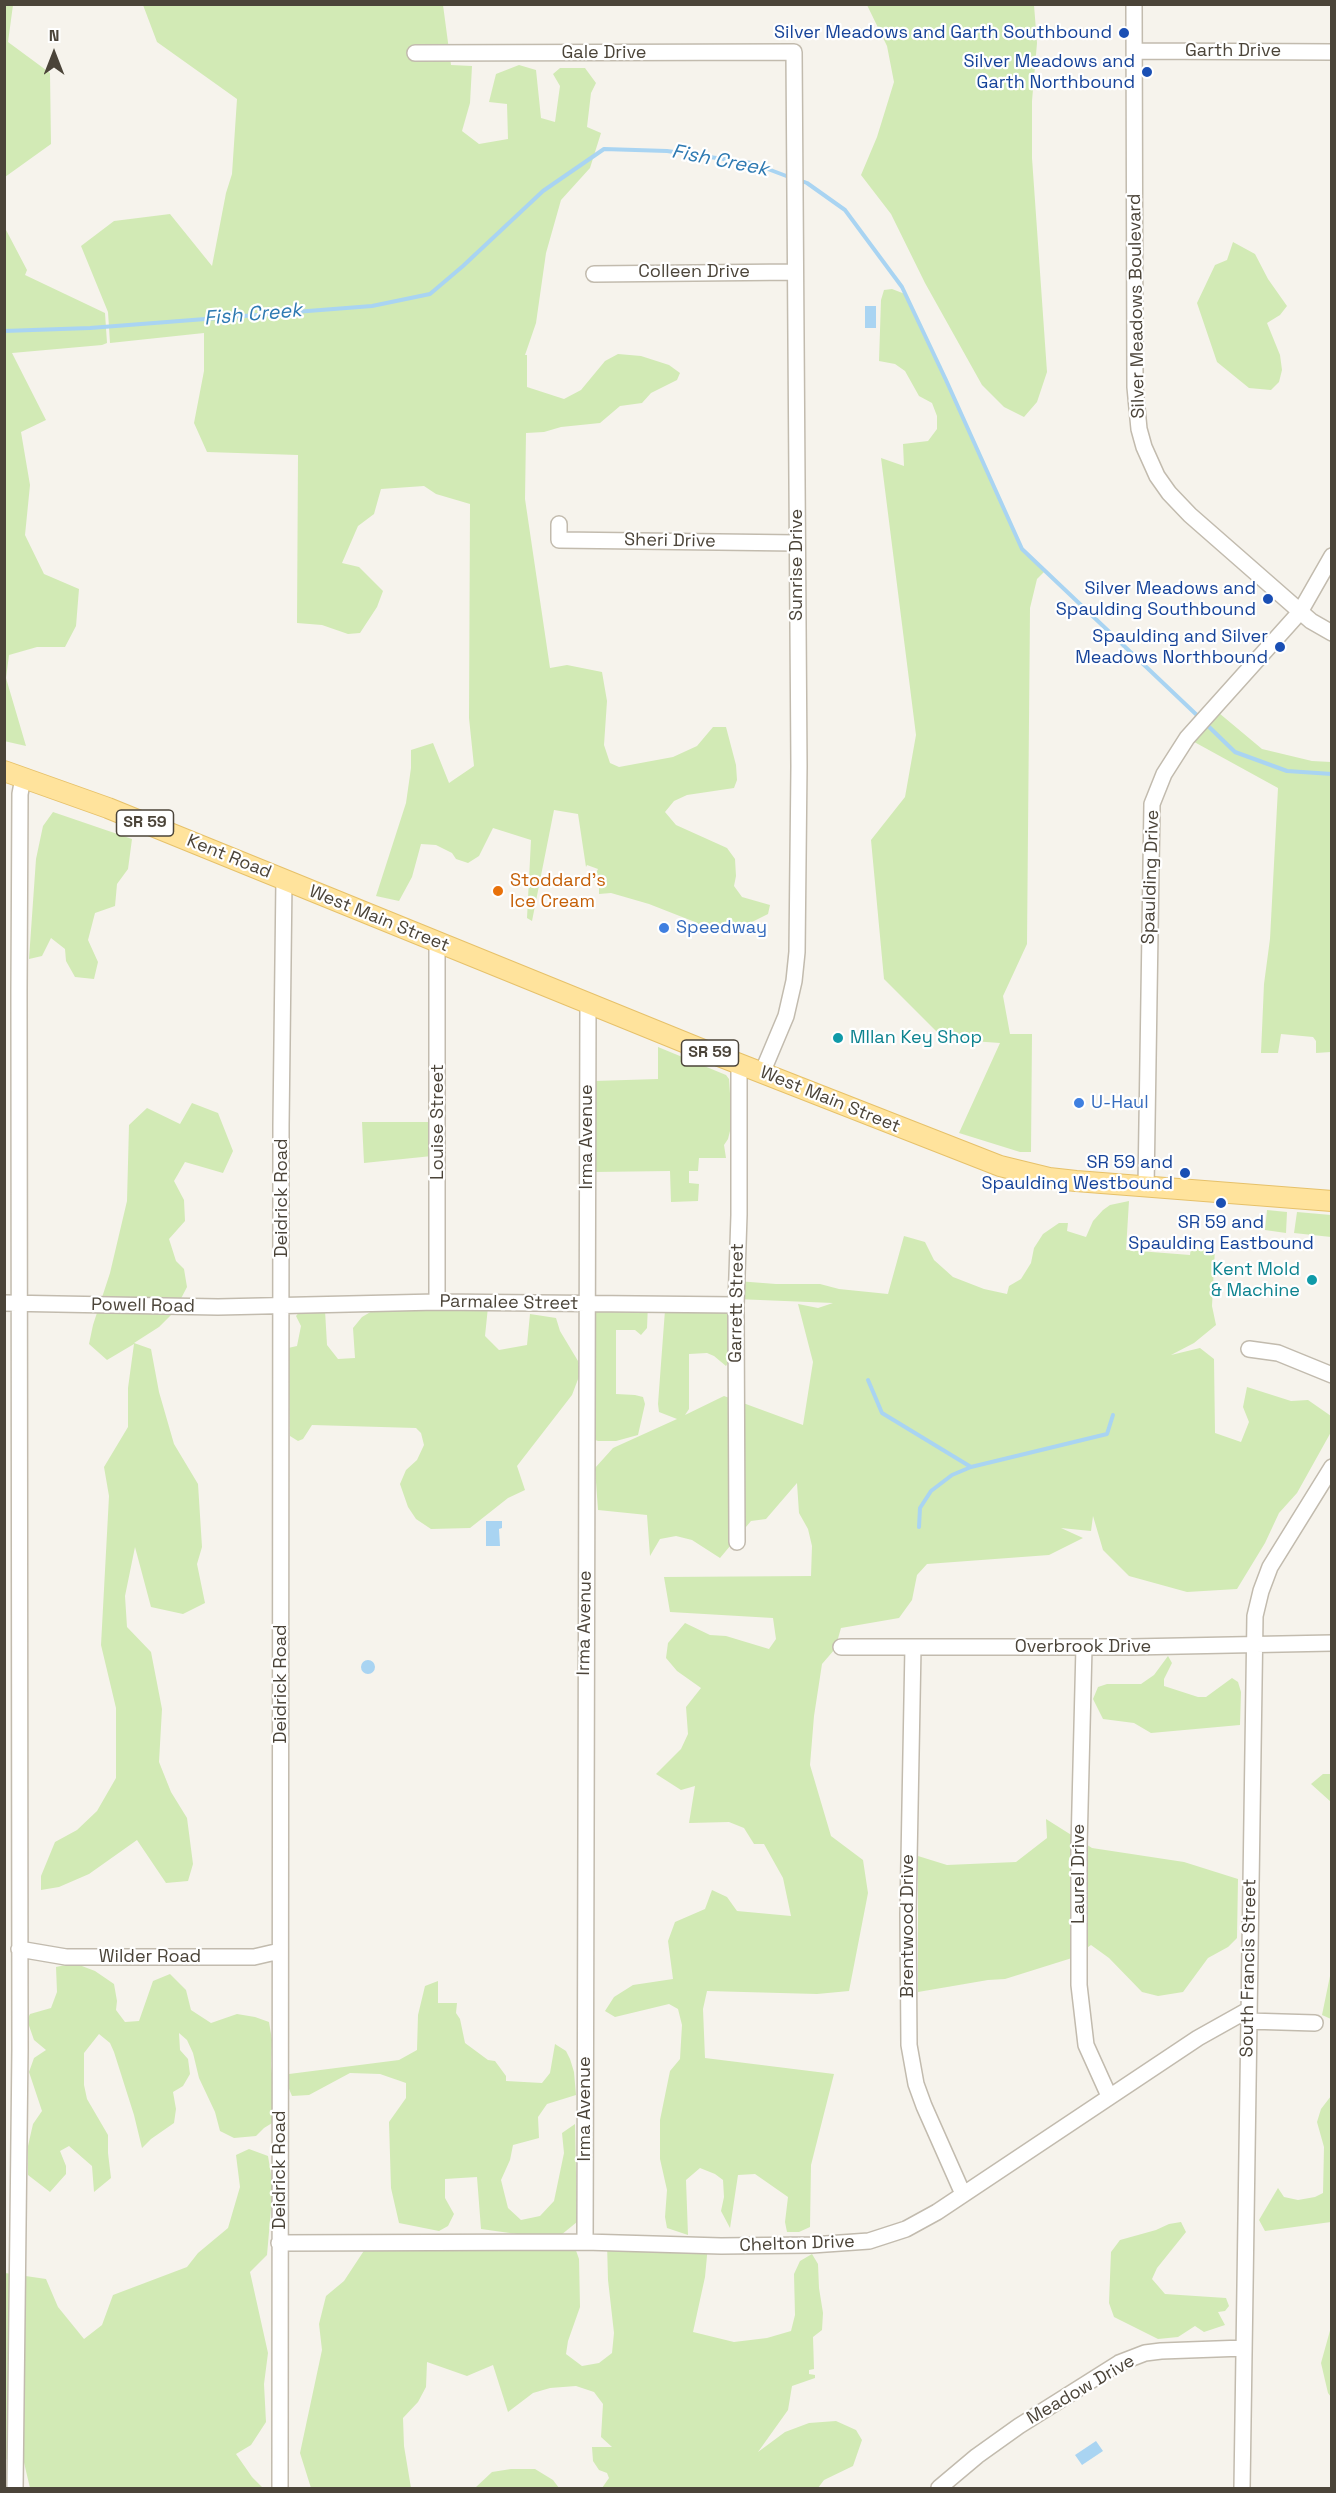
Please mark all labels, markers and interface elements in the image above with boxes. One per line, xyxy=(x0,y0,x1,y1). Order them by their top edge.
place label: Silver Meadows and Garth Southbound xyxy=(774,22,1112,44)
north arrow xyxy=(24,24,84,84)
text: N xyxy=(49,25,59,46)
marker: Silver Meadows and Garth Southbound xyxy=(1117,26,1131,40)
street label: Garth Drive xyxy=(1185,40,1281,62)
street label: Gale Drive xyxy=(561,42,647,64)
place label: Silver Meadows and Garth Northbound xyxy=(963,51,1135,94)
marker: Silver Meadows and Garth Northbound xyxy=(1140,65,1154,79)
water label: Fish Creek xyxy=(670,140,770,182)
street label: Silver Meadows Boulevard xyxy=(1124,193,1150,419)
street label: Colleen Drive xyxy=(638,261,750,283)
water label: Fish Creek xyxy=(203,299,303,331)
street label: Sunrise Drive xyxy=(786,509,808,621)
street label: Sheri Drive xyxy=(624,529,716,553)
place label: Silver Meadows and Spaulding Southbound xyxy=(1056,578,1256,620)
marker: Silver Meadows and Spaulding Southbound xyxy=(1261,592,1275,606)
place label: Spaulding and Silver Meadows Northbound xyxy=(1075,626,1268,668)
marker: Spaulding and Silver Meadows Northbound xyxy=(1273,640,1287,654)
street label: Spaulding Drive xyxy=(1138,809,1164,945)
road number: SR 59 xyxy=(116,810,174,836)
street label: Kent Road xyxy=(184,830,274,884)
place label: Stoddard's Ice Cream xyxy=(510,870,606,912)
street label: West Main Street xyxy=(306,881,452,957)
marker: Stoddard's Ice Cream xyxy=(491,884,505,898)
place label: Speedway xyxy=(676,917,767,939)
marker: Speedway xyxy=(657,921,671,935)
place label: MIlan Key Shop xyxy=(850,1027,982,1049)
marker: MIlan Key Shop xyxy=(831,1031,845,1045)
road number: SR 59 xyxy=(682,1040,738,1066)
street label: West Main Street xyxy=(757,1062,903,1138)
street label: Louise Street xyxy=(427,1064,449,1180)
street label: Irma Avenue xyxy=(576,1084,598,1190)
place label: U-Haul xyxy=(1091,1092,1149,1114)
marker: U-Haul xyxy=(1072,1096,1086,1110)
street label: Deidrick Road xyxy=(271,1138,293,1258)
place label: SR 59 and Spaulding Westbound xyxy=(982,1152,1173,1194)
marker: SR 59 and Spaulding Westbound xyxy=(1178,1166,1192,1180)
marker: SR 59 and Spaulding Eastbound xyxy=(1214,1196,1228,1210)
place label: SR 59 and Spaulding Eastbound xyxy=(1128,1212,1314,1254)
street label: Garrett Street xyxy=(725,1243,749,1363)
place label: Kent Mold & Machine xyxy=(1211,1259,1300,1302)
marker: Kent Mold & Machine xyxy=(1305,1273,1319,1287)
street label: Parmalee Street xyxy=(439,1291,579,1315)
street label: Powell Road xyxy=(91,1294,195,1318)
street label: Irma Avenue xyxy=(573,1570,597,1676)
street label: Deidrick Road xyxy=(270,1624,292,1744)
street label: Overbrook Drive xyxy=(1015,1636,1151,1658)
street label: Laurel Drive xyxy=(1068,1824,1090,1924)
street label: Brentwood Drive xyxy=(897,1854,919,1998)
street label: South Francis Street xyxy=(1237,1878,1261,2058)
street label: Wilder Road xyxy=(99,1946,201,1968)
street label: Irma Avenue xyxy=(574,2056,596,2162)
street label: Deidrick Road xyxy=(269,2110,291,2230)
street label: Chelton Drive xyxy=(739,2231,855,2257)
street label: Meadow Drive xyxy=(1023,2350,1139,2430)

